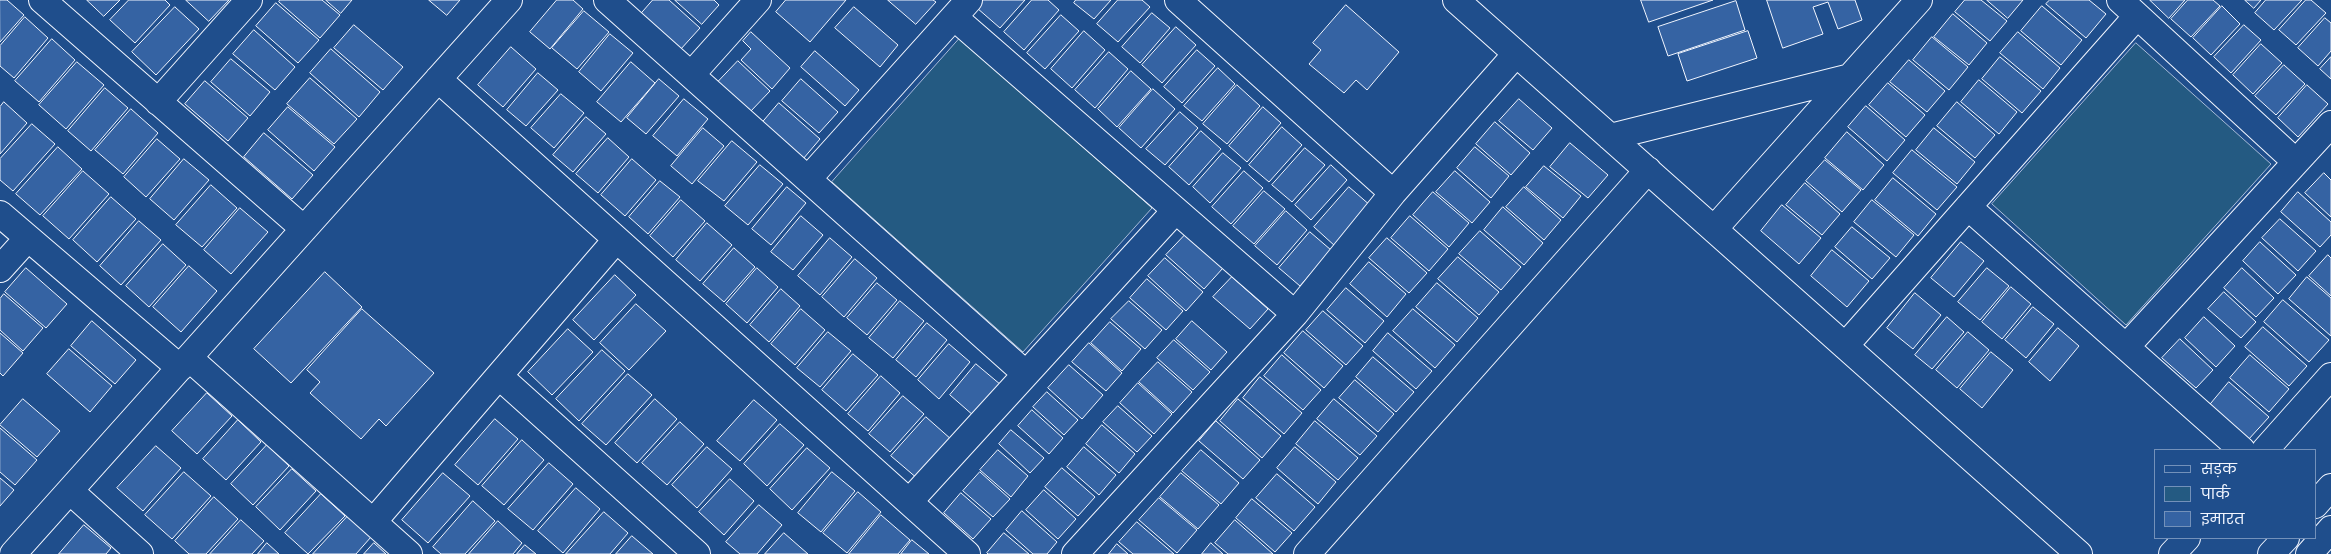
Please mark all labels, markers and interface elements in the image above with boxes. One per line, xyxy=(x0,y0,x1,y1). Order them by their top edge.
legend xyxy=(2154,449,2316,539)
text: सड़क xyxy=(2201,458,2237,479)
text: पार्क xyxy=(2201,483,2230,504)
text: इमारत xyxy=(2201,508,2244,529)

